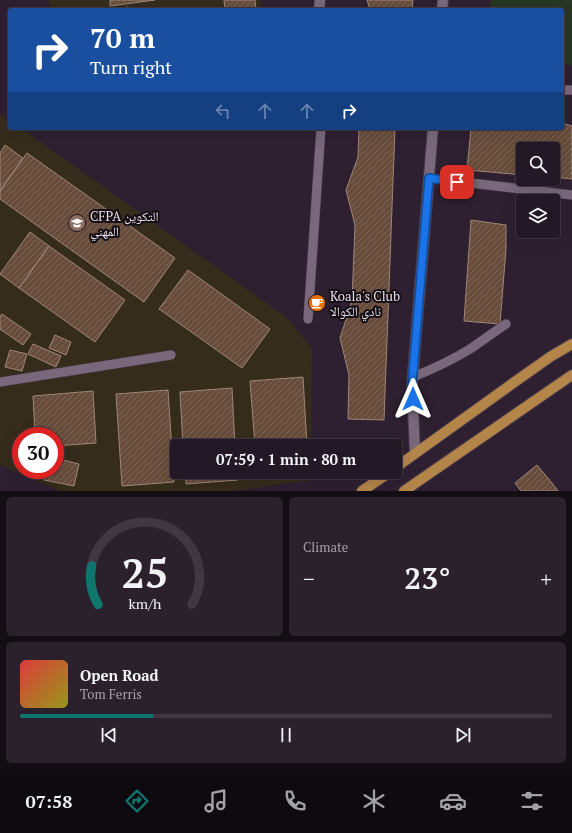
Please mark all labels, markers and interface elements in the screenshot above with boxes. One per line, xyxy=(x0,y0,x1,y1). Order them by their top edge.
text: 70 m xyxy=(90,19,155,56)
icon: right xyxy=(24,24,76,76)
text: Turn right xyxy=(90,55,172,79)
icon: left xyxy=(212,100,234,122)
icon: ahead xyxy=(254,100,276,122)
icon: ahead xyxy=(296,100,318,122)
icon: right xyxy=(338,100,360,122)
map controls xyxy=(516,142,560,238)
button: search xyxy=(516,142,560,186)
pin xyxy=(440,165,474,199)
icon: arrive xyxy=(446,171,468,193)
button: layers xyxy=(516,194,560,238)
place label: CFPA التكوين المهني xyxy=(90,207,159,242)
school or university icon: CFPA التكوين المهني xyxy=(67,213,87,233)
place label: Koala's Club نادي الكوالا xyxy=(330,287,400,322)
cafe icon: Koala's Club نادي الكوالا xyxy=(307,293,327,313)
position arrow xyxy=(392,378,434,420)
speed limit sign: 30 xyxy=(12,427,64,479)
text: 07:59 · 1 min · 80 m xyxy=(216,449,356,469)
text: Climate xyxy=(303,538,348,556)
text: 25 xyxy=(121,544,168,599)
text: 23° xyxy=(404,558,451,598)
text: − xyxy=(303,564,315,593)
text: + xyxy=(540,564,552,593)
text: km/h xyxy=(128,593,162,612)
text: Open Road xyxy=(80,665,159,685)
text: Tom Ferris xyxy=(80,685,142,703)
icon: previous xyxy=(98,724,120,746)
icon: pause xyxy=(275,724,297,746)
icon: next xyxy=(452,724,474,746)
icon: directions xyxy=(123,787,151,815)
icon: music xyxy=(202,787,230,815)
icon: phone xyxy=(281,787,309,815)
icon: climate xyxy=(360,787,388,815)
icon: car xyxy=(439,787,467,815)
icon: filters xyxy=(518,787,546,815)
text: 07:58 xyxy=(26,789,72,813)

